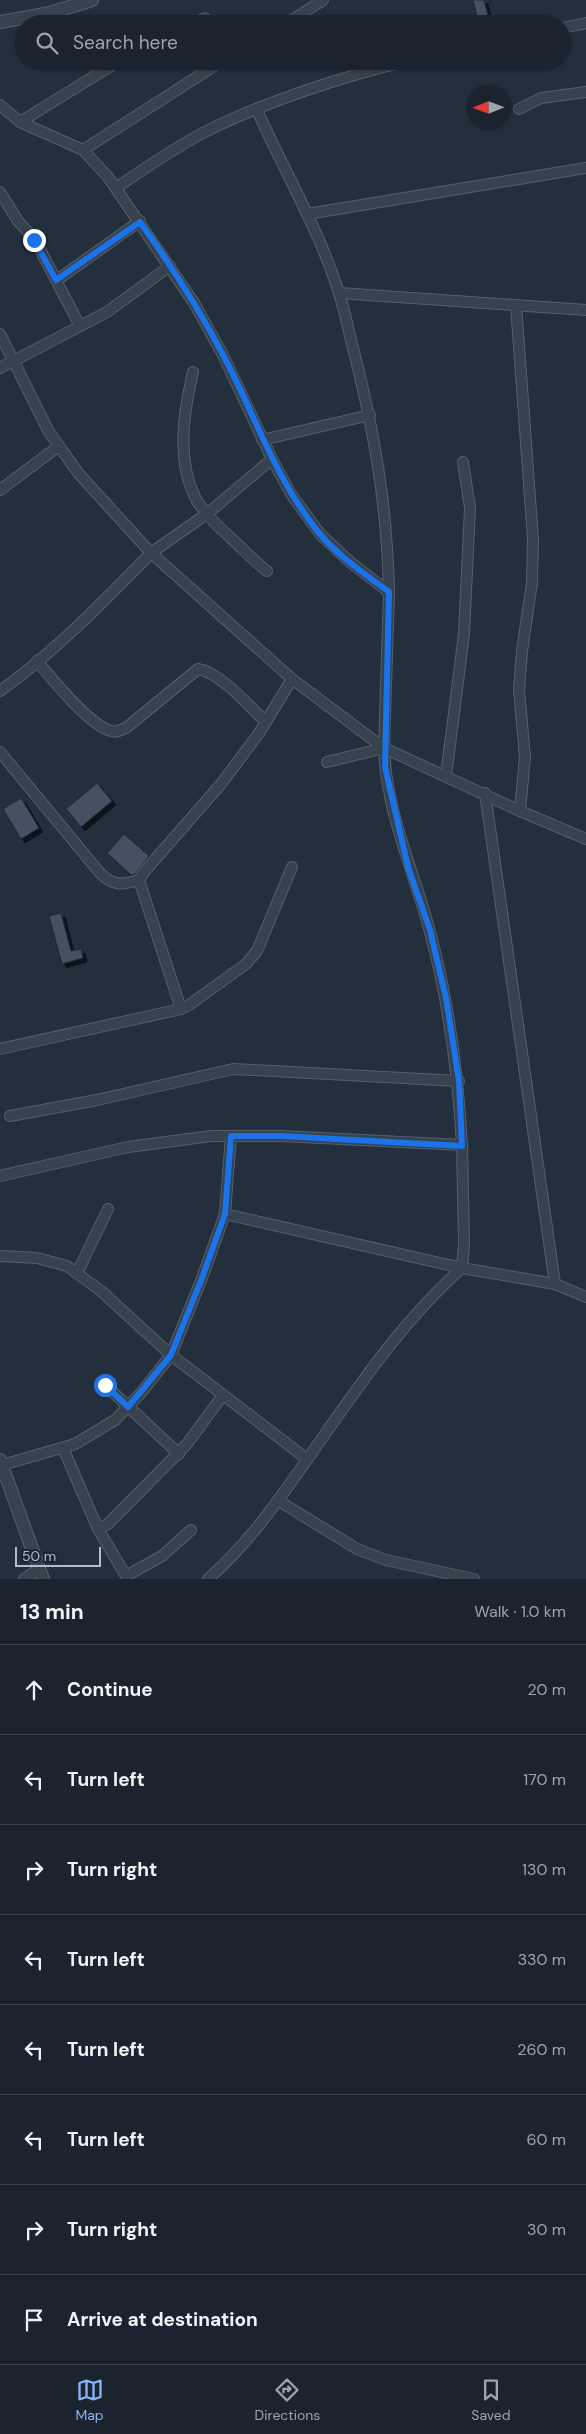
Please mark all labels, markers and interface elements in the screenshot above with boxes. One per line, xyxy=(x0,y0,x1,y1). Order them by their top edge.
search box xyxy=(15,15,571,70)
icon: search xyxy=(33,29,61,57)
text: Search here xyxy=(73,30,178,55)
north arrow xyxy=(466,85,511,130)
route end xyxy=(23,229,46,252)
route start xyxy=(94,1374,117,1397)
scale bar xyxy=(15,1544,101,1567)
text: 50 m xyxy=(22,1547,56,1565)
text: 13 min xyxy=(20,1598,84,1626)
text: Walk · 1.0 km xyxy=(474,1601,566,1622)
icon: ahead xyxy=(20,1676,48,1704)
text: Continue xyxy=(67,1677,153,1702)
text: 20 m xyxy=(527,1679,566,1700)
icon: left xyxy=(20,1766,48,1794)
text: Turn left xyxy=(67,1767,145,1792)
text: 170 m xyxy=(523,1769,566,1790)
icon: right xyxy=(20,1856,48,1884)
text: Turn right xyxy=(67,1857,157,1882)
text: 130 m xyxy=(522,1859,566,1880)
icon: left xyxy=(20,1946,48,1974)
text: Turn left xyxy=(67,1947,145,1972)
text: 330 m xyxy=(518,1949,566,1970)
icon: left xyxy=(20,2036,48,2064)
text: Turn left xyxy=(67,2037,145,2062)
text: 260 m xyxy=(517,2039,566,2060)
icon: left xyxy=(20,2126,48,2154)
text: Turn left xyxy=(67,2127,145,2152)
text: 60 m xyxy=(526,2129,566,2150)
icon: right xyxy=(20,2216,48,2244)
text: Turn right xyxy=(67,2217,157,2242)
text: 30 m xyxy=(527,2219,566,2240)
icon: arrive xyxy=(20,2306,48,2334)
text: Arrive at destination xyxy=(67,2307,258,2332)
tab: Map xyxy=(75,2376,104,2424)
tab: Directions xyxy=(255,2376,320,2424)
tab: Saved xyxy=(471,2376,511,2424)

